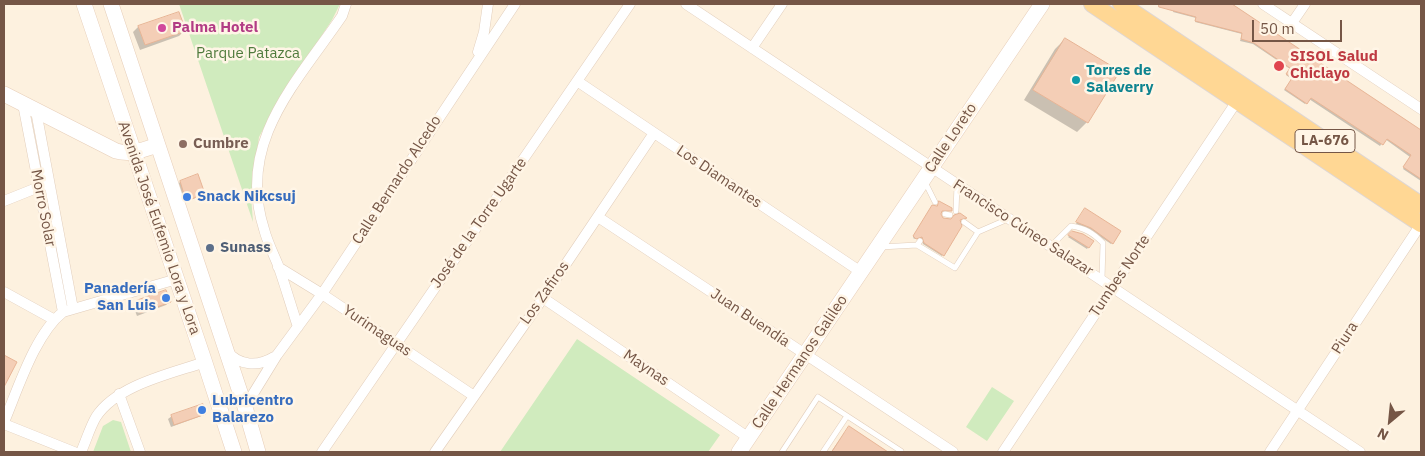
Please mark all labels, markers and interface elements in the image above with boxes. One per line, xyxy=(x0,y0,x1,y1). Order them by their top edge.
scale bar xyxy=(1255,10,1345,42)
place label: Palma Hotel xyxy=(172,19,258,37)
text: 50 m xyxy=(1260,19,1295,38)
marker: Palma Hotel xyxy=(156,22,168,34)
park label: Parque Patazca xyxy=(196,45,300,63)
place label: SISOL Salud Chiclayo xyxy=(1290,48,1378,83)
marker: SISOL Salud Chiclayo xyxy=(1272,59,1286,73)
place label: Torres de Salaverry xyxy=(1086,62,1153,97)
marker: Torres de Salaverry xyxy=(1070,74,1082,86)
street label: Calle Loreto xyxy=(921,100,981,176)
street label: Calle Bernardo Alcedo xyxy=(349,112,445,248)
street label: Avenida José Eufemio Lora y Lora xyxy=(114,119,204,337)
road number: LA-676 xyxy=(1295,130,1355,152)
place label: Cumbre xyxy=(193,135,249,153)
marker: Cumbre xyxy=(177,138,189,150)
street label: Los Diamantes xyxy=(673,142,765,212)
street label: José de la Torre Ugarte xyxy=(427,154,531,292)
street label: Morro Solar xyxy=(27,168,59,248)
street label: Francisco Cúneo Salazar xyxy=(949,176,1097,280)
place label: Snack Nikcsuj xyxy=(197,188,296,206)
marker: Snack Nikcsuj xyxy=(181,191,193,203)
street label: Tumbes Norte xyxy=(1086,231,1154,321)
place label: Sunass xyxy=(220,239,271,257)
marker: Sunass xyxy=(204,242,216,254)
street label: Los Zafiros xyxy=(517,258,573,328)
place label: Panadería San Luis xyxy=(84,280,156,315)
street label: Juan Buendía xyxy=(707,285,793,351)
marker: Panadería San Luis xyxy=(160,292,172,304)
street label: Calle Hermanos Galileo xyxy=(749,292,851,432)
street label: Yurimaguas xyxy=(339,301,415,361)
street label: Piura xyxy=(1328,318,1362,358)
street label: Maynas xyxy=(620,346,672,390)
place label: Lubricentro Balarezo xyxy=(212,392,294,427)
north arrow xyxy=(1365,396,1415,446)
marker: Lubricentro Balarezo xyxy=(196,404,208,416)
text: N xyxy=(1374,424,1392,445)

